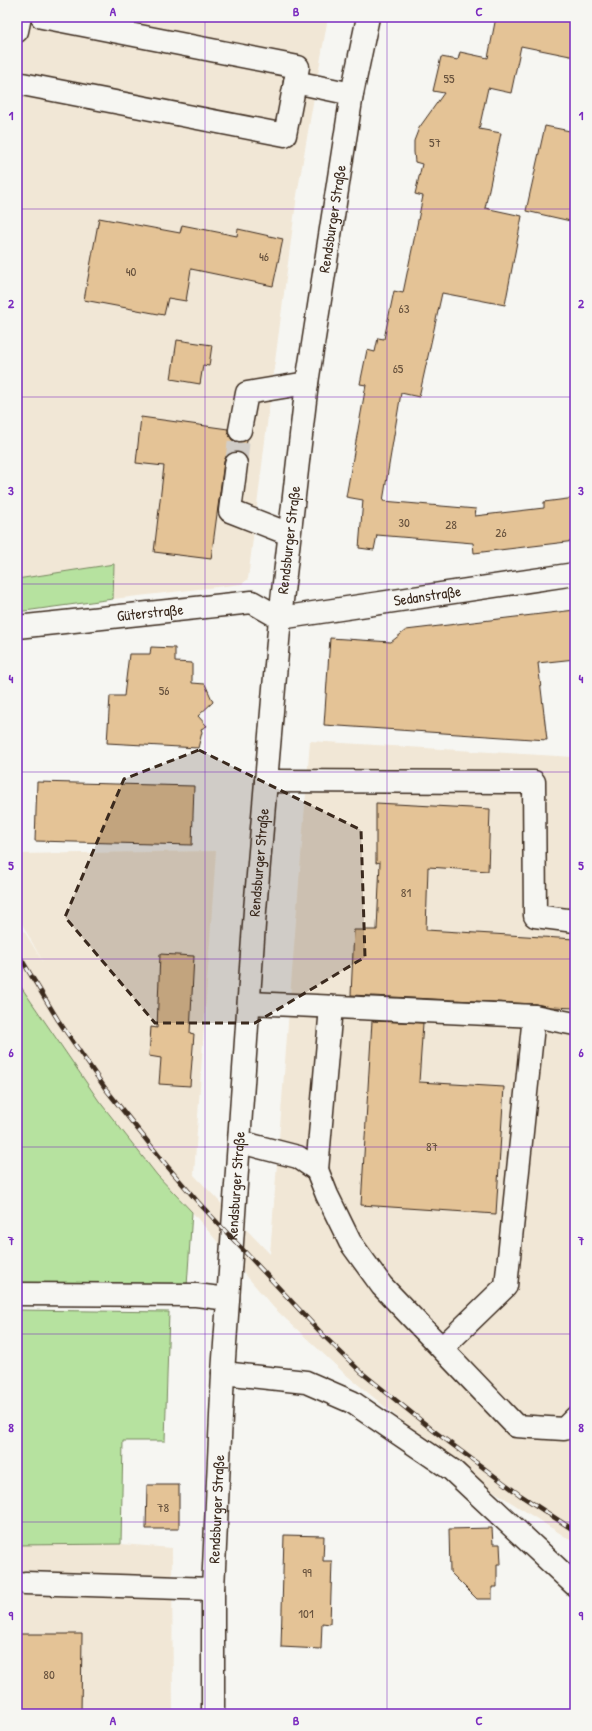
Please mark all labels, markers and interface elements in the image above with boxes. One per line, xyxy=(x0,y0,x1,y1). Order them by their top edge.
text: A xyxy=(110,2,117,20)
text: B xyxy=(293,2,300,20)
text: C xyxy=(475,2,483,20)
house number: 55 xyxy=(444,69,455,87)
text: 1 xyxy=(9,106,14,124)
text: 1 xyxy=(579,106,584,124)
house number: 57 xyxy=(429,133,441,151)
street label: Rendsburger Straße xyxy=(313,163,351,274)
house number: 46 xyxy=(259,247,269,265)
house number: 40 xyxy=(126,262,137,280)
text: 2 xyxy=(8,294,15,312)
text: 2 xyxy=(578,294,585,312)
house number: 63 xyxy=(398,299,410,317)
house number: 65 xyxy=(393,359,404,377)
text: 3 xyxy=(8,481,14,499)
text: 3 xyxy=(578,481,584,499)
street label: Rendsburger Straße xyxy=(272,485,305,595)
house number: 30 xyxy=(398,513,410,531)
house number: 28 xyxy=(445,515,457,533)
house number: 26 xyxy=(495,523,507,541)
street label: Sedanstraße xyxy=(392,580,462,611)
street label: Güterstraße xyxy=(116,598,184,626)
text: 4 xyxy=(9,669,14,687)
text: 4 xyxy=(579,669,584,687)
house number: 56 xyxy=(159,681,169,699)
street label: Rendsburger Straße xyxy=(244,807,274,917)
text: 5 xyxy=(8,856,14,874)
text: 5 xyxy=(578,856,584,874)
house number: 81 xyxy=(401,883,411,901)
text: 6 xyxy=(8,1043,14,1061)
text: 6 xyxy=(578,1043,584,1061)
street label: Rendsburger Straße xyxy=(221,1131,250,1241)
house number: 87 xyxy=(426,1137,438,1155)
text: 7 xyxy=(7,1231,15,1249)
text: 7 xyxy=(577,1231,585,1249)
text: 8 xyxy=(8,1418,14,1436)
text: 8 xyxy=(578,1418,584,1436)
street label: Rendsburger Straße xyxy=(203,1454,229,1564)
house number: 78 xyxy=(157,1498,169,1516)
house number: 99 xyxy=(302,1563,312,1581)
house number: 101 xyxy=(298,1604,314,1622)
text: 9 xyxy=(9,1606,14,1624)
text: 9 xyxy=(579,1606,584,1624)
house number: 80 xyxy=(43,1665,55,1683)
text: A xyxy=(110,1711,117,1729)
text: B xyxy=(293,1711,300,1729)
text: C xyxy=(475,1711,483,1729)

